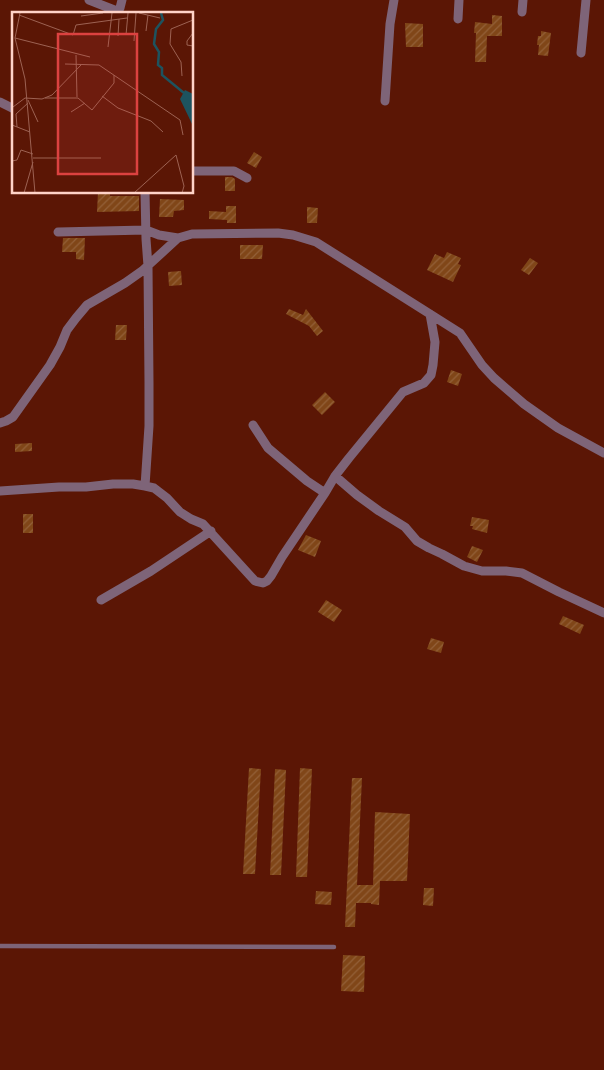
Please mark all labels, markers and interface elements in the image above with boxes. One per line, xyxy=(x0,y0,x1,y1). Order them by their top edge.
inset map xyxy=(12,12,194,194)

